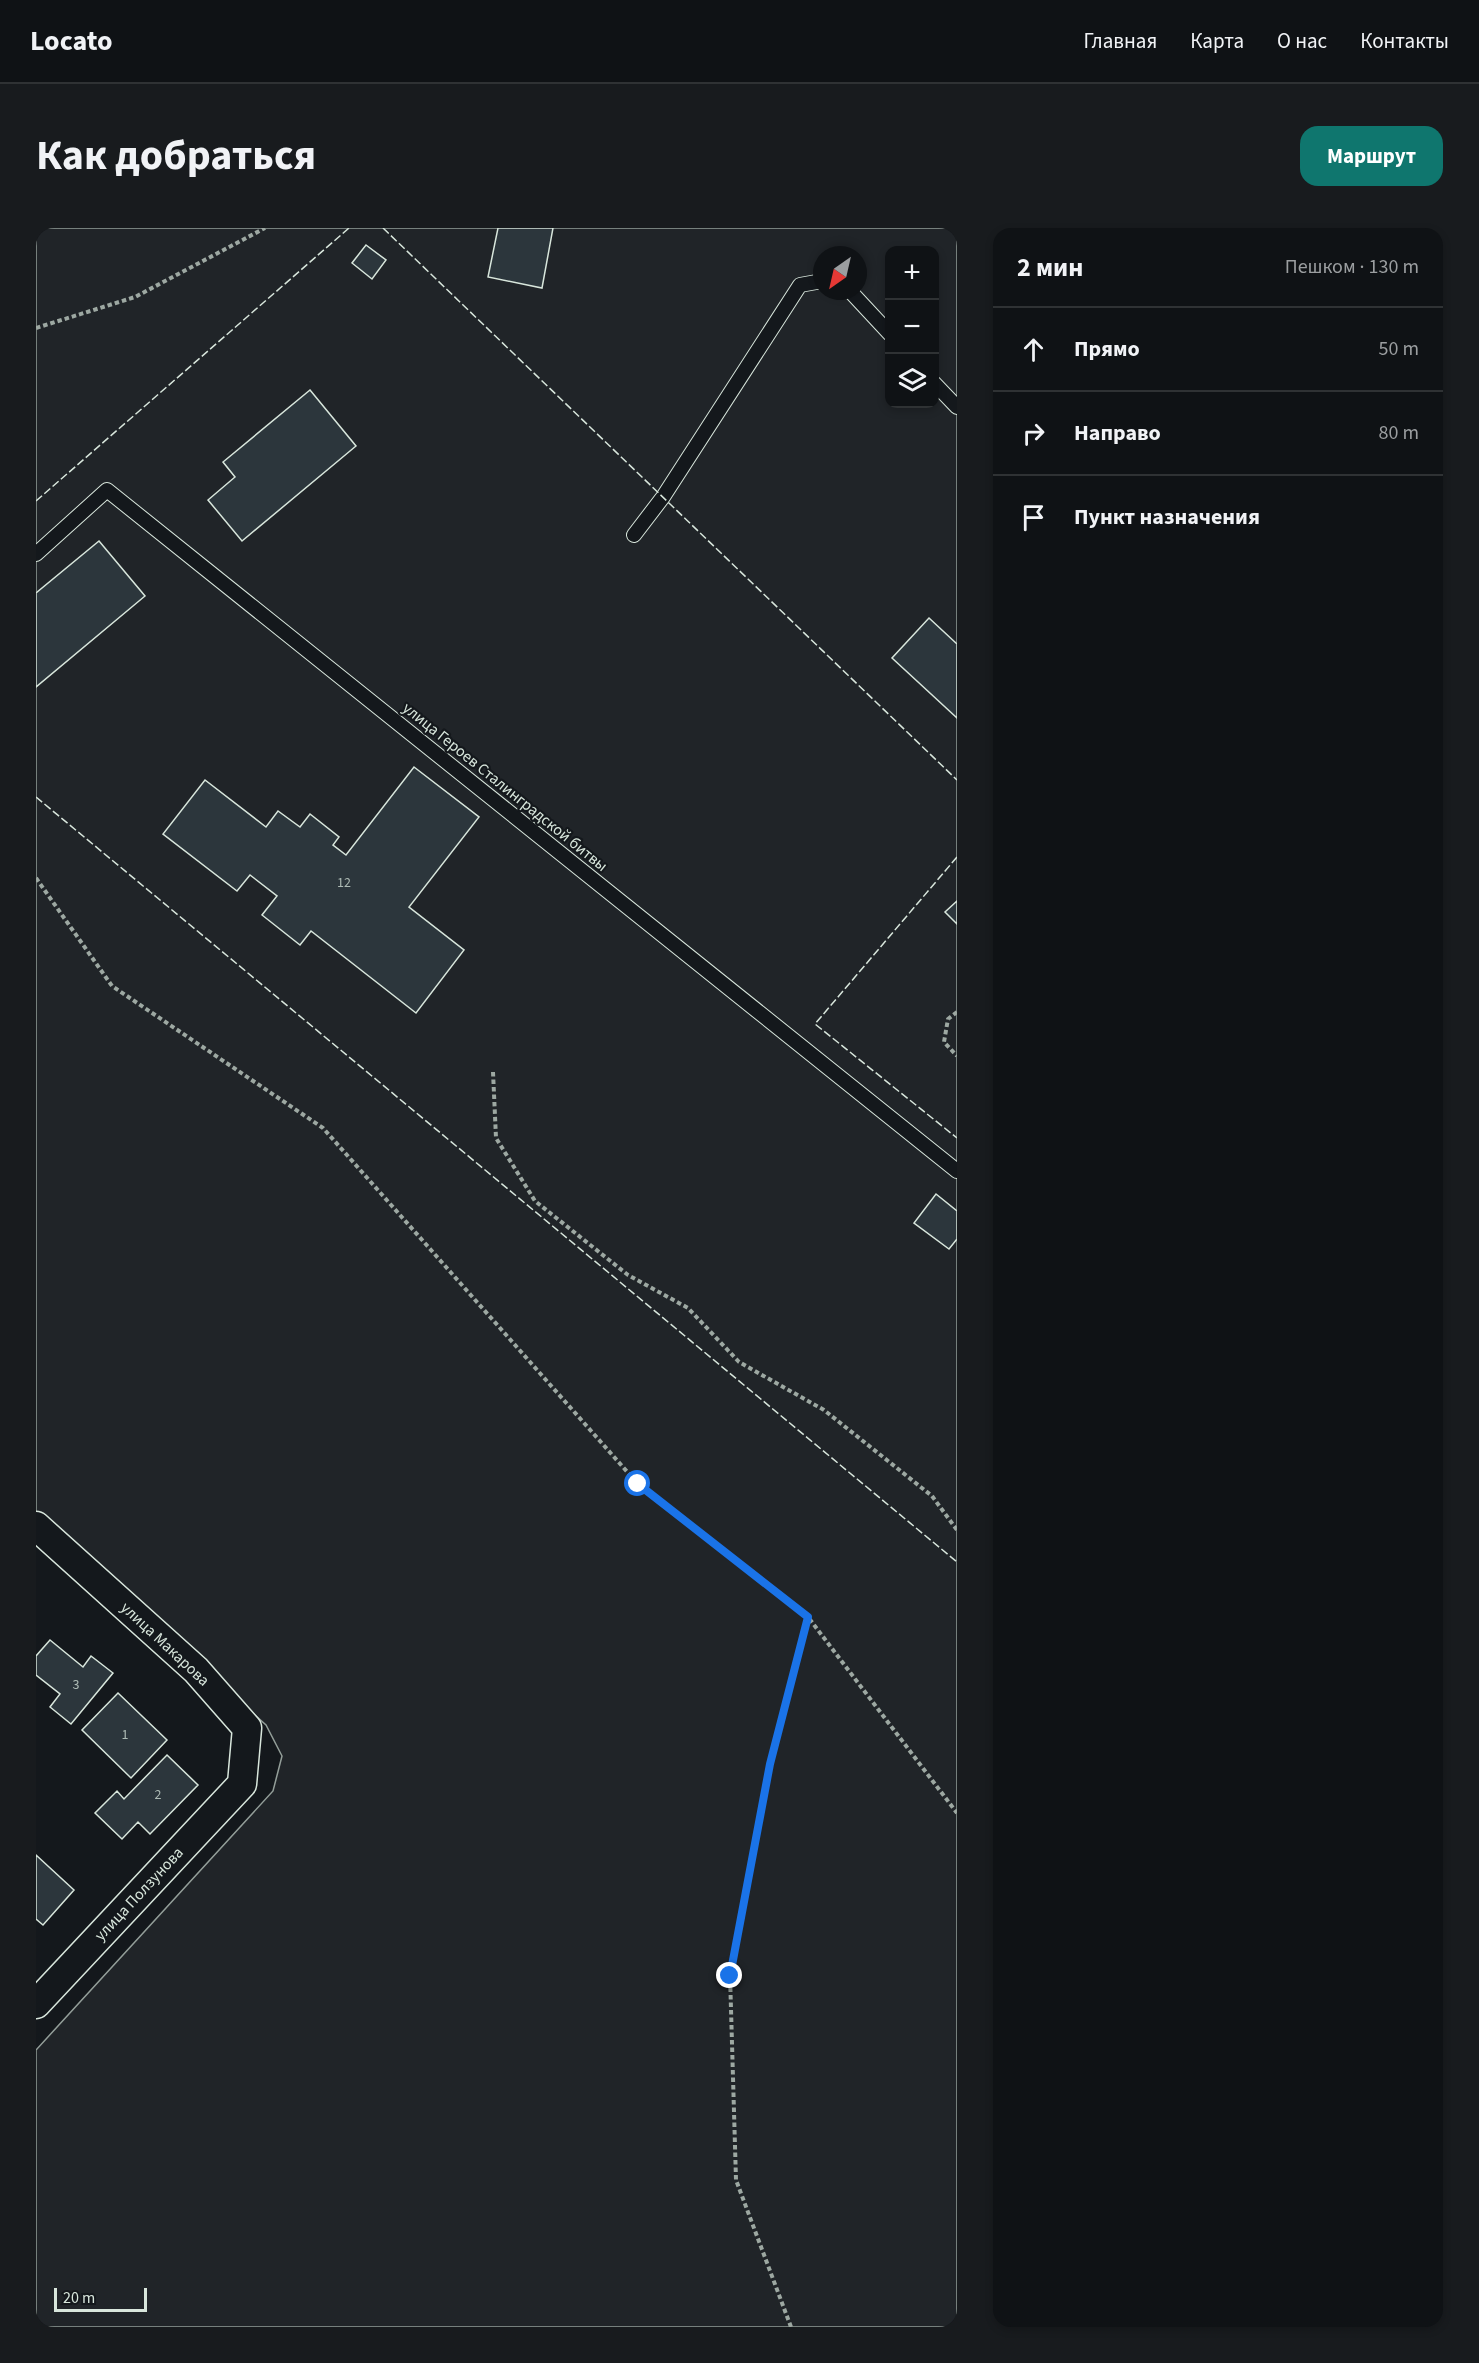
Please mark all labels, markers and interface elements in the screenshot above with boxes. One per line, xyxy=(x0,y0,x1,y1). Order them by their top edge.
text: Locato xyxy=(30,21,112,61)
text: Главная xyxy=(1084,26,1157,56)
text: Карта xyxy=(1190,26,1244,56)
text: О нас xyxy=(1277,26,1327,56)
text: Контакты xyxy=(1360,26,1449,56)
text: Как добраться xyxy=(36,126,316,186)
button: Маршрут xyxy=(1300,126,1443,186)
north arrow xyxy=(813,246,867,300)
map controls xyxy=(885,246,939,408)
button: + xyxy=(885,246,939,300)
text: 2 мин xyxy=(1017,249,1083,286)
text: Пешком · 130 m xyxy=(1285,253,1419,281)
button: − xyxy=(885,300,939,354)
icon: ahead xyxy=(1017,333,1050,366)
text: Прямо xyxy=(1074,333,1140,365)
text: 50 m xyxy=(1379,335,1419,363)
button: layers xyxy=(885,354,939,408)
icon: right xyxy=(1017,417,1050,450)
text: Направо xyxy=(1074,417,1161,449)
text: 80 m xyxy=(1379,419,1419,447)
icon: arrive xyxy=(1017,501,1050,534)
text: Пункт назначения xyxy=(1074,501,1260,533)
street label: улица Героев Сталинградской битвы xyxy=(398,697,612,877)
house number: 12 xyxy=(337,873,351,893)
route start xyxy=(624,1470,650,1496)
street label: улица Макарова xyxy=(116,1597,214,1691)
house number: 3 xyxy=(73,1675,80,1695)
house number: 1 xyxy=(122,1725,129,1745)
house number: 2 xyxy=(155,1785,162,1805)
street label: улица Ползунова xyxy=(90,1842,188,1946)
route end xyxy=(716,1962,742,1988)
scale bar xyxy=(54,2285,147,2312)
text: 20 m xyxy=(63,2287,95,2309)

